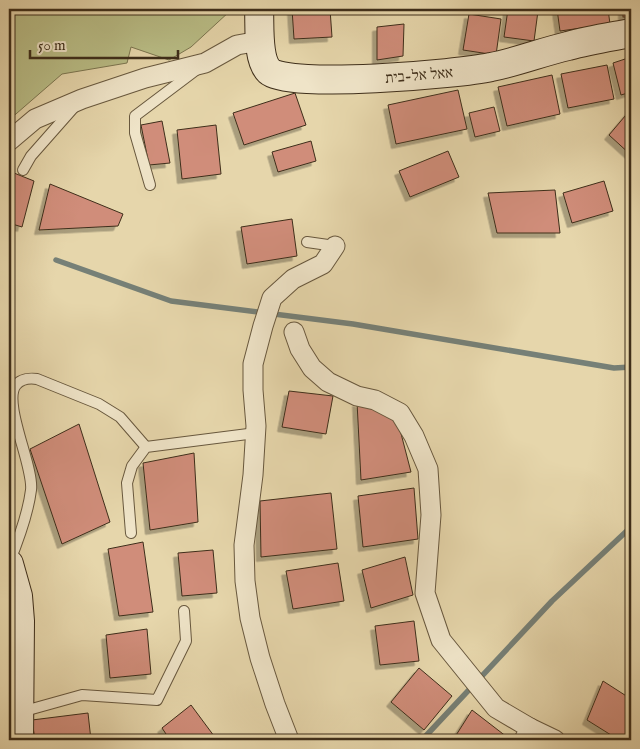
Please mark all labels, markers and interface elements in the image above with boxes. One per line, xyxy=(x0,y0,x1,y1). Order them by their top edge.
scale bar xyxy=(30,28,178,60)
text: 50 m xyxy=(38,36,66,55)
street label: אאל אל-בית xyxy=(384,63,454,88)

